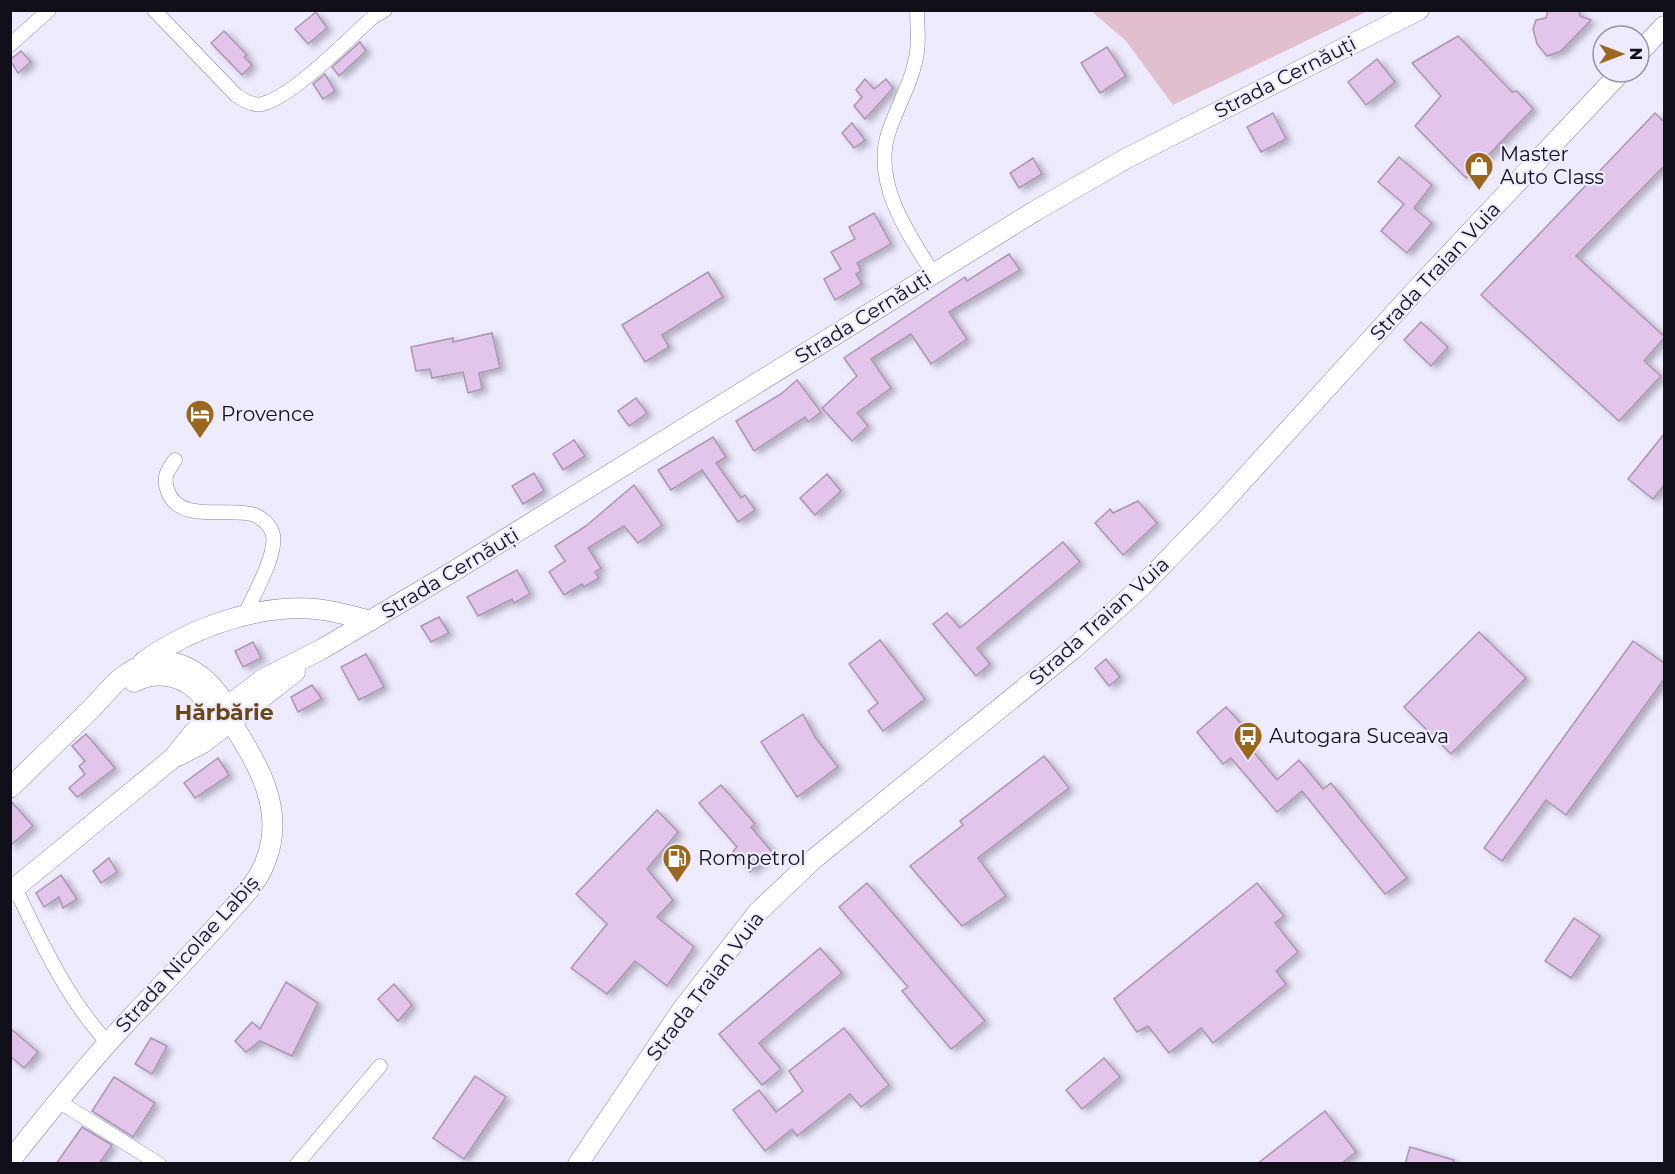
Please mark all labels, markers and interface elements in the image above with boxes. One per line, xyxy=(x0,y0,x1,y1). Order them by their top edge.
north arrow xyxy=(1591,24,1651,84)
street label: Strada Cernăuți xyxy=(1210,31,1360,124)
text: N xyxy=(1626,48,1645,60)
place label: Master Auto Class xyxy=(1500,142,1604,189)
shop icon: Master Auto Class xyxy=(1463,150,1495,192)
street label: Strada Traian Vuia xyxy=(1365,197,1505,345)
street label: Strada Cernăuți xyxy=(791,265,936,369)
hotel icon: Provence xyxy=(184,398,216,440)
place label: Provence xyxy=(221,402,314,426)
street label: Strada Cernăuți xyxy=(377,523,524,624)
street label: Strada Traian Vuia xyxy=(1024,552,1174,690)
district label: Hărbărie xyxy=(174,699,274,726)
bus stop icon: Autogara Suceava xyxy=(1232,720,1264,762)
place label: Autogara Suceava xyxy=(1269,724,1449,748)
fuel station icon: Rompetrol xyxy=(661,842,693,884)
place label: Rompetrol xyxy=(698,846,806,870)
street label: Strada Nicolae Labiș xyxy=(110,871,264,1038)
street label: Strada Traian Vuia xyxy=(641,907,769,1065)

